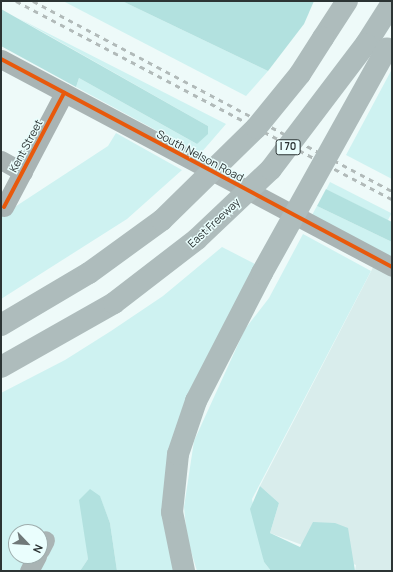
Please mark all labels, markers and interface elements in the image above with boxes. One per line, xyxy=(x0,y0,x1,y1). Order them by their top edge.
street label: Kent Street xyxy=(7,117,45,175)
street label: South Nelson Road xyxy=(154,128,246,184)
road number: I 70 xyxy=(275,139,301,155)
street label: East Freeway xyxy=(185,196,243,250)
north arrow xyxy=(8,524,48,564)
text: N xyxy=(30,542,47,556)

